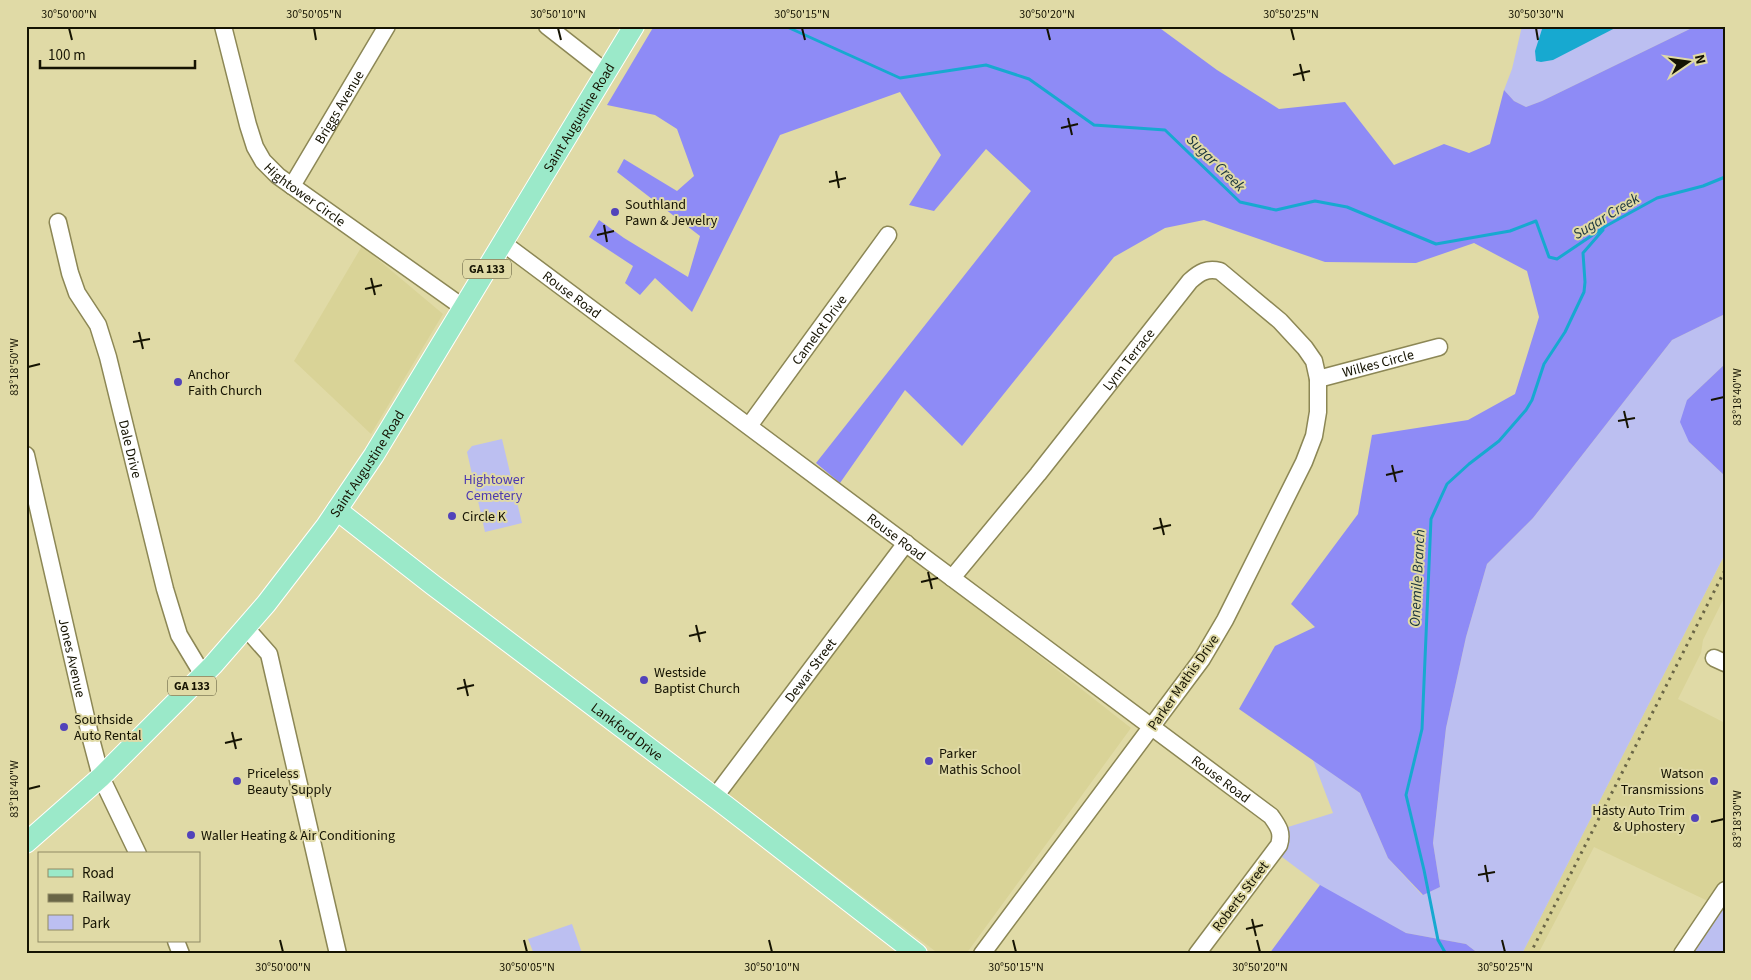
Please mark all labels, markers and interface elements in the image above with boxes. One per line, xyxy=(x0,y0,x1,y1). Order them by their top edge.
text: 30°50'00"N xyxy=(41,6,97,23)
text: 30°50'05"N xyxy=(286,6,342,23)
text: 30°50'10"N xyxy=(530,6,586,23)
text: 30°50'15"N xyxy=(774,6,830,23)
text: 30°50'20"N xyxy=(1019,6,1075,23)
text: 30°50'25"N xyxy=(1263,6,1319,23)
text: 30°50'30"N xyxy=(1508,6,1564,23)
scale bar xyxy=(40,38,195,70)
north arrow xyxy=(1664,38,1714,88)
text: 100 m xyxy=(48,45,86,66)
text: N xyxy=(1689,53,1710,66)
street label: Saint Augustine Road xyxy=(539,60,620,176)
street label: Briggs Avenue xyxy=(310,67,370,148)
water label: Sugar Creek xyxy=(1182,130,1250,197)
street label: Hightower Circle xyxy=(259,158,349,232)
water label: Sugar Creek xyxy=(1569,188,1644,245)
place label: Southland Pawn & Jewelry xyxy=(625,195,718,231)
marker: Southland Pawn & Jewelry xyxy=(609,206,621,218)
road number: GA 133 xyxy=(463,260,511,278)
street label: Rouse Road xyxy=(538,267,605,324)
street label: Camelot Drive xyxy=(787,291,852,370)
street label: Lynn Terrace xyxy=(1098,325,1160,395)
text: 83°18'50"W xyxy=(6,338,23,396)
street label: Wilkes Circle xyxy=(1340,345,1416,383)
place label: Anchor Faith Church xyxy=(188,365,262,401)
text: 83°18'40"W xyxy=(1729,368,1746,426)
marker: Anchor Faith Church xyxy=(172,376,184,388)
street label: Saint Augustine Road xyxy=(325,407,410,522)
street label: Dale Drive xyxy=(113,418,146,480)
park label: Hightower Cemetery xyxy=(463,470,525,506)
place label: Circle K xyxy=(462,507,507,527)
street label: Rouse Road xyxy=(862,509,929,566)
marker: Circle K xyxy=(446,510,458,522)
water label: Onemile Branch xyxy=(1404,528,1431,627)
street label: Jones Avenue xyxy=(53,616,90,700)
street label: Parker Mathis Drive xyxy=(1143,631,1224,734)
street label: Dewar Street xyxy=(780,634,842,707)
place label: Westside Baptist Church xyxy=(654,663,740,699)
marker: Westside Baptist Church xyxy=(638,674,650,686)
road number: GA 133 xyxy=(168,676,216,696)
street label: Lankford Drive xyxy=(586,698,667,766)
place label: Southside Auto Rental xyxy=(74,710,142,746)
marker: Southside Auto Rental xyxy=(58,721,70,733)
place label: Parker Mathis School xyxy=(939,744,1021,780)
street label: Rouse Road xyxy=(1187,751,1254,808)
marker: Parker Mathis School xyxy=(923,755,935,767)
text: 83°18'40"W xyxy=(6,760,23,818)
place label: Priceless Beauty Supply xyxy=(247,764,332,800)
place label: Watson Transmissions xyxy=(1621,764,1704,800)
marker: Priceless Beauty Supply xyxy=(231,775,243,787)
marker: Watson Transmissions xyxy=(1708,775,1720,787)
text: 83°18'30"W xyxy=(1729,790,1746,848)
place label: Hasty Auto Trim & Uphostery xyxy=(1592,801,1685,837)
marker: Hasty Auto Trim & Uphostery xyxy=(1689,812,1701,824)
place label: Waller Heating & Air Conditioning xyxy=(201,826,395,846)
marker: Waller Heating & Air Conditioning xyxy=(185,829,197,841)
legend xyxy=(38,852,200,942)
street label: Roberts Street xyxy=(1208,857,1274,936)
text: Road xyxy=(82,863,114,884)
text: Railway xyxy=(82,887,131,908)
text: Park xyxy=(82,913,111,934)
text: 30°50'00"N xyxy=(255,959,311,976)
text: 30°50'05"N xyxy=(499,959,555,976)
text: 30°50'10"N xyxy=(744,959,800,976)
text: 30°50'15"N xyxy=(988,959,1044,976)
text: 30°50'20"N xyxy=(1232,959,1288,976)
text: 30°50'25"N xyxy=(1477,959,1533,976)

